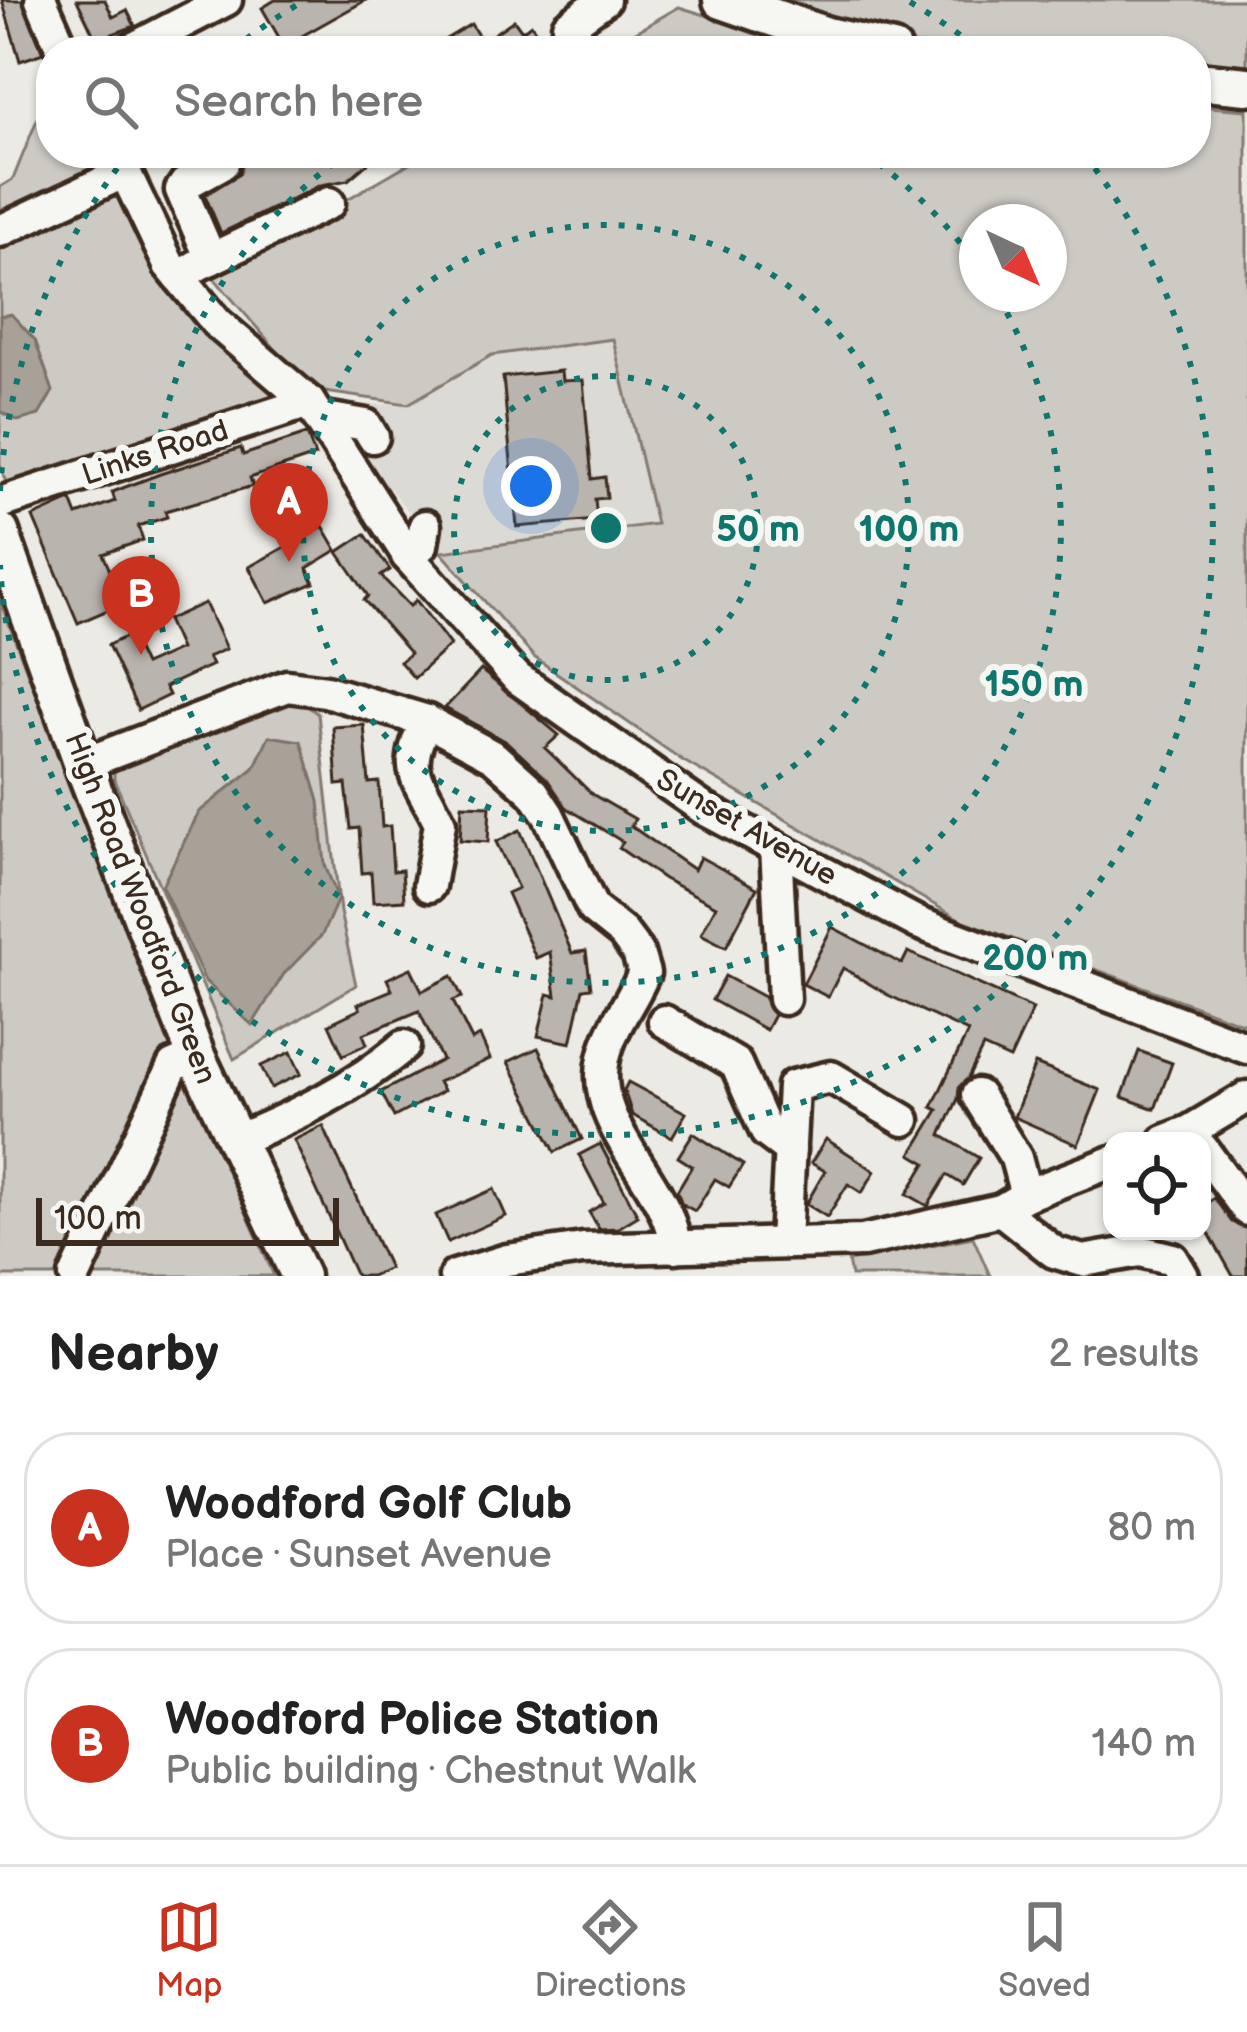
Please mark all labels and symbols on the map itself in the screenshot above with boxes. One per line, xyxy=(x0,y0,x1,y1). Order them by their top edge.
north arrow xyxy=(959,204,1067,312)
street label: Links Road xyxy=(78,412,233,493)
your location xyxy=(501,456,561,516)
pin: A xyxy=(250,463,328,562)
centre of rings xyxy=(585,507,627,549)
text: 50 m xyxy=(716,509,800,552)
text: 100 m xyxy=(859,509,959,552)
pin: B xyxy=(102,556,180,655)
text: 150 m xyxy=(985,664,1083,707)
street label: High Road Woodford Green xyxy=(56,728,224,1089)
street label: Sunset Avenue xyxy=(650,762,843,894)
text: 200 m xyxy=(982,938,1088,981)
scale bar xyxy=(36,1192,339,1245)

